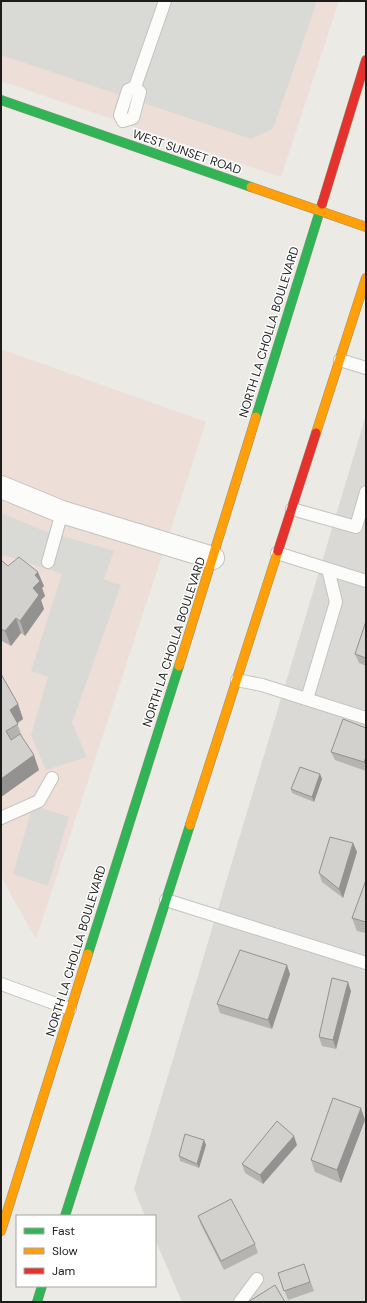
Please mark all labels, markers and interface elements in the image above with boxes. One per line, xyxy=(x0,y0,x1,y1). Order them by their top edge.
street label: WEST SUNSET ROAD xyxy=(131,126,243,178)
street label: NORTH LA CHOLLA BOULEVARD xyxy=(235,245,303,419)
street label: NORTH LA CHOLLA BOULEVARD xyxy=(139,555,209,729)
street label: NORTH LA CHOLLA BOULEVARD xyxy=(42,864,110,1038)
legend xyxy=(16,1215,156,1287)
text: Fast xyxy=(52,1223,75,1239)
text: Slow xyxy=(52,1243,78,1259)
text: Jam xyxy=(52,1263,75,1279)

